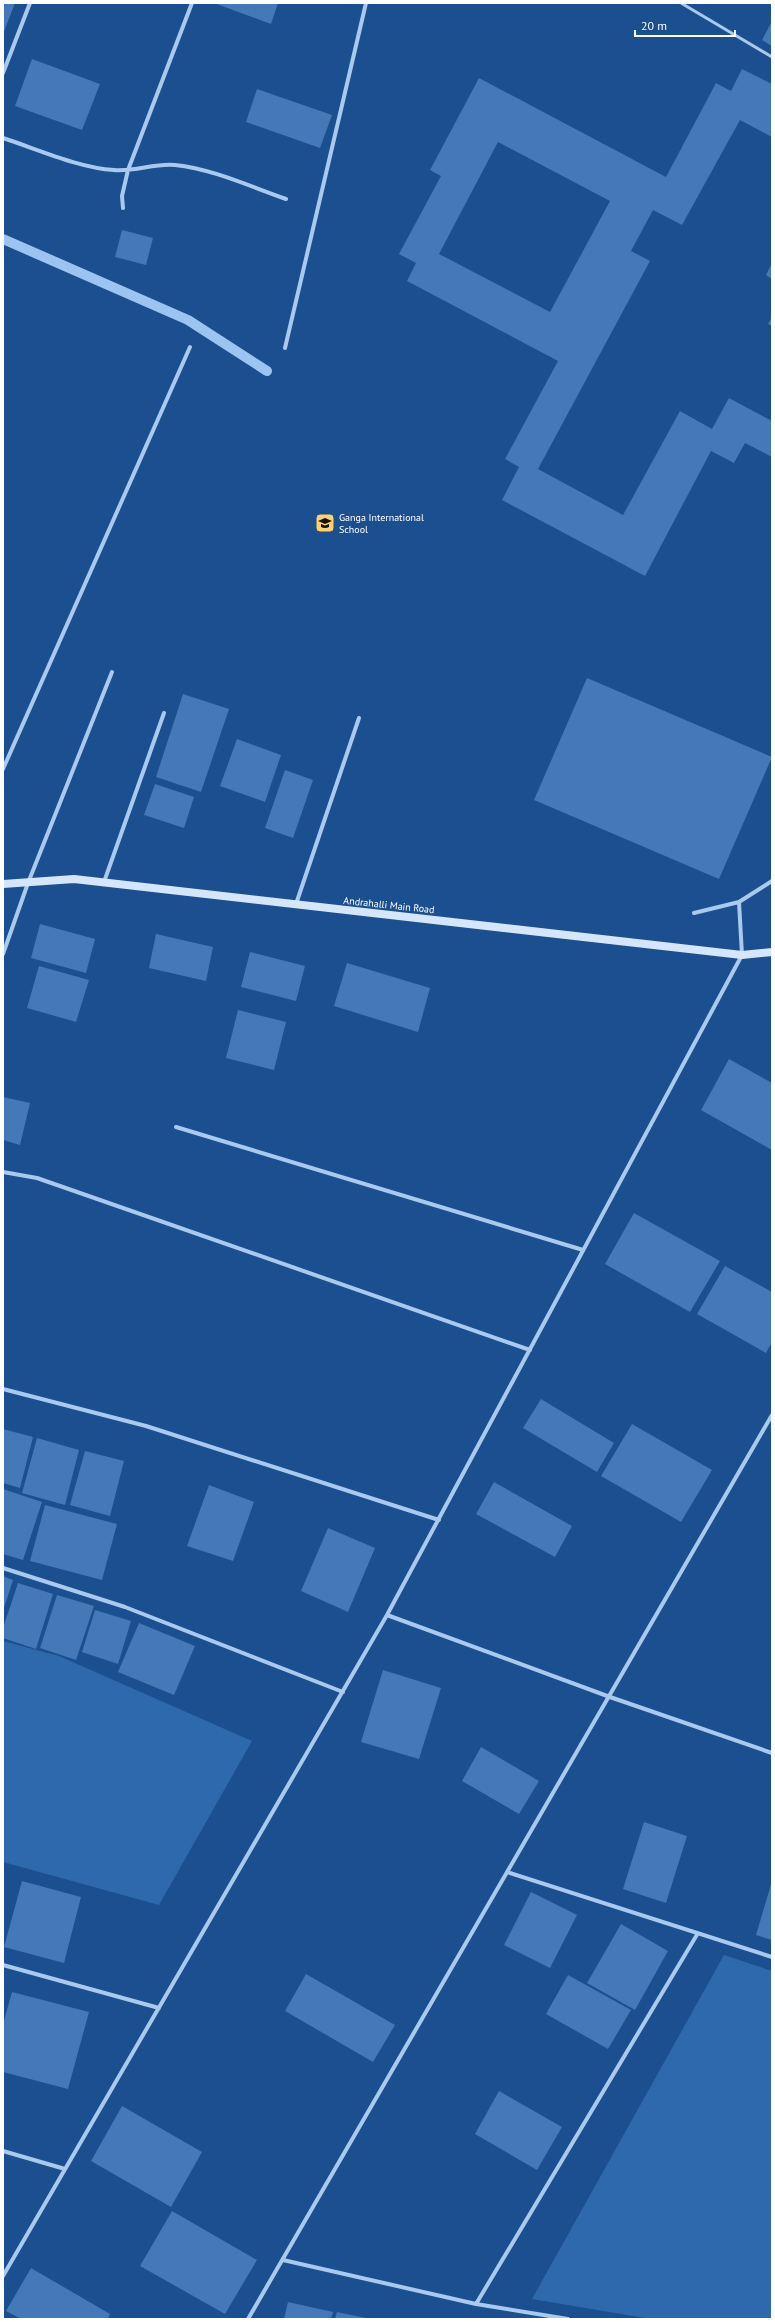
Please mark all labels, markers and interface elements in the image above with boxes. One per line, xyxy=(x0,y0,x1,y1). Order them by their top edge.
scale bar xyxy=(635,12,735,38)
text: 20 m xyxy=(641,18,667,33)
place label: Ganga International School xyxy=(339,511,424,536)
school or university icon: Ganga International School xyxy=(314,512,336,534)
street label: Andrahalli Main Road xyxy=(343,894,435,916)

